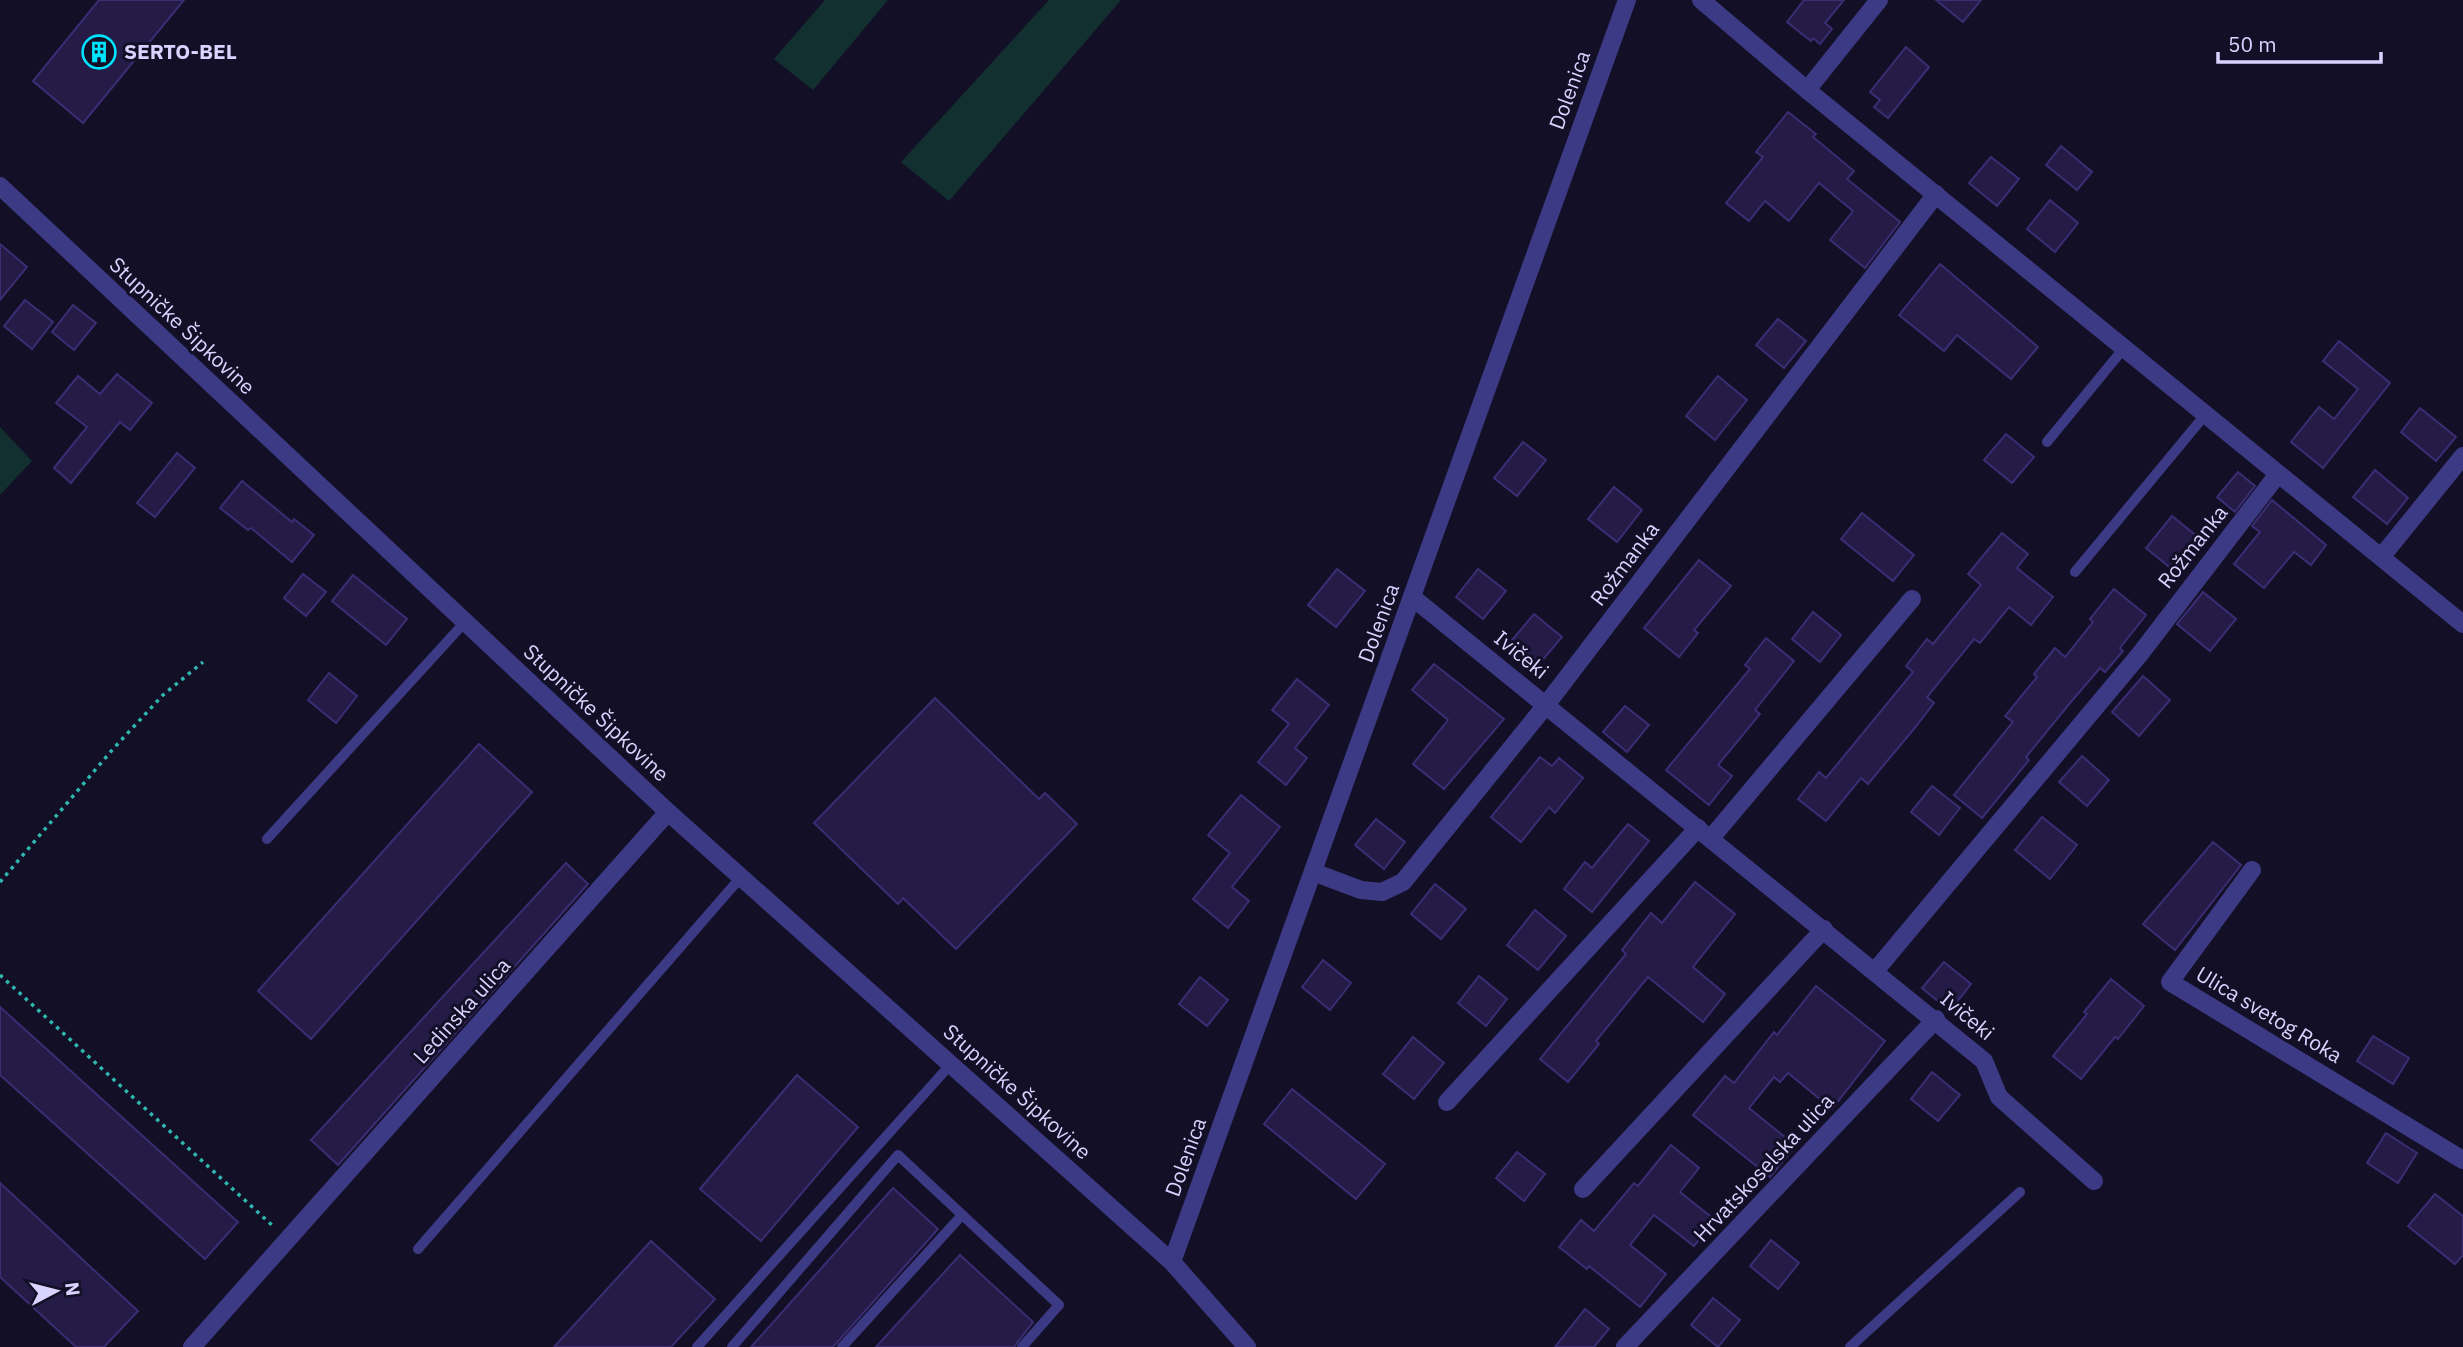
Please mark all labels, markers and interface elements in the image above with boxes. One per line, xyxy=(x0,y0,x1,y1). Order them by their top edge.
scale bar xyxy=(2218,21,2381,65)
text: 50 m xyxy=(2228,30,2277,58)
building icon: SERTO-BEL xyxy=(80,33,118,71)
place label: SERTO-BEL xyxy=(124,37,237,65)
street label: Dolenica xyxy=(1542,46,1596,133)
street label: Stupničke Šipkovine xyxy=(104,250,262,400)
street label: Rožmanka xyxy=(2151,499,2233,594)
street label: Rožmanka xyxy=(1583,516,1665,611)
street label: Dolenica xyxy=(1351,579,1405,666)
street label: Ivičeki xyxy=(1489,624,1555,685)
street label: Stupničke Šipkovine xyxy=(518,637,676,787)
street label: Ledinska ulica xyxy=(406,951,516,1069)
street label: Ulica svetog Roka xyxy=(2191,959,2348,1069)
street label: Ivičeki xyxy=(1935,984,2000,1046)
street label: Stupničke Šipkovine xyxy=(938,1017,1097,1165)
street label: Hrvatskoselska ulica xyxy=(1687,1087,1840,1248)
street label: Dolenica xyxy=(1158,1113,1212,1200)
north arrow xyxy=(21,1256,91,1326)
text: N xyxy=(60,1281,86,1297)

